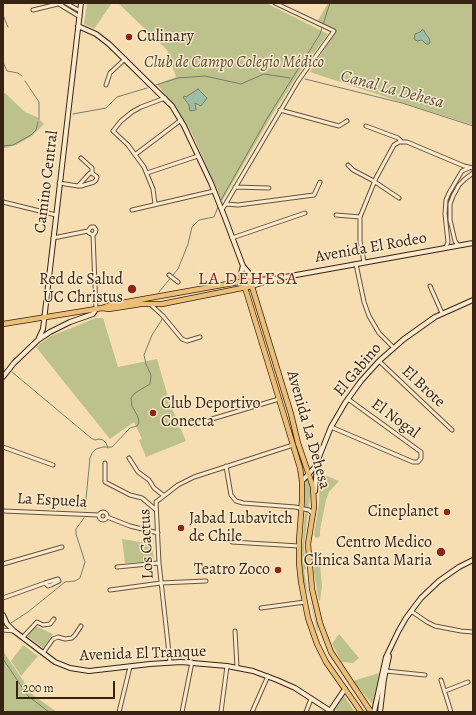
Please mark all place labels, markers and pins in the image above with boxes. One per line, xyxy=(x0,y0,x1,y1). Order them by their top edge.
place label: Culinary xyxy=(137,27,194,47)
marker: Culinary xyxy=(124,32,134,42)
place label: Red de Salud UC Christus xyxy=(39,270,123,308)
marker: Red de Salud UC Christus xyxy=(126,283,138,295)
place label: Club Deportivo Conecta xyxy=(161,394,260,432)
marker: Club Deportivo Conecta xyxy=(148,408,158,418)
place label: Cineplanet xyxy=(368,502,439,522)
marker: Cineplanet xyxy=(442,507,452,517)
place label: Jabad Lubavitch de Chile xyxy=(189,509,293,547)
marker: Jabad Lubavitch de Chile xyxy=(176,523,186,533)
place label: Centro Medico Clínica Santa Maria xyxy=(304,533,432,571)
marker: Centro Medico Clínica Santa Maria xyxy=(435,546,447,558)
place label: Teatro Zoco xyxy=(194,560,270,580)
marker: Teatro Zoco xyxy=(273,565,283,575)

